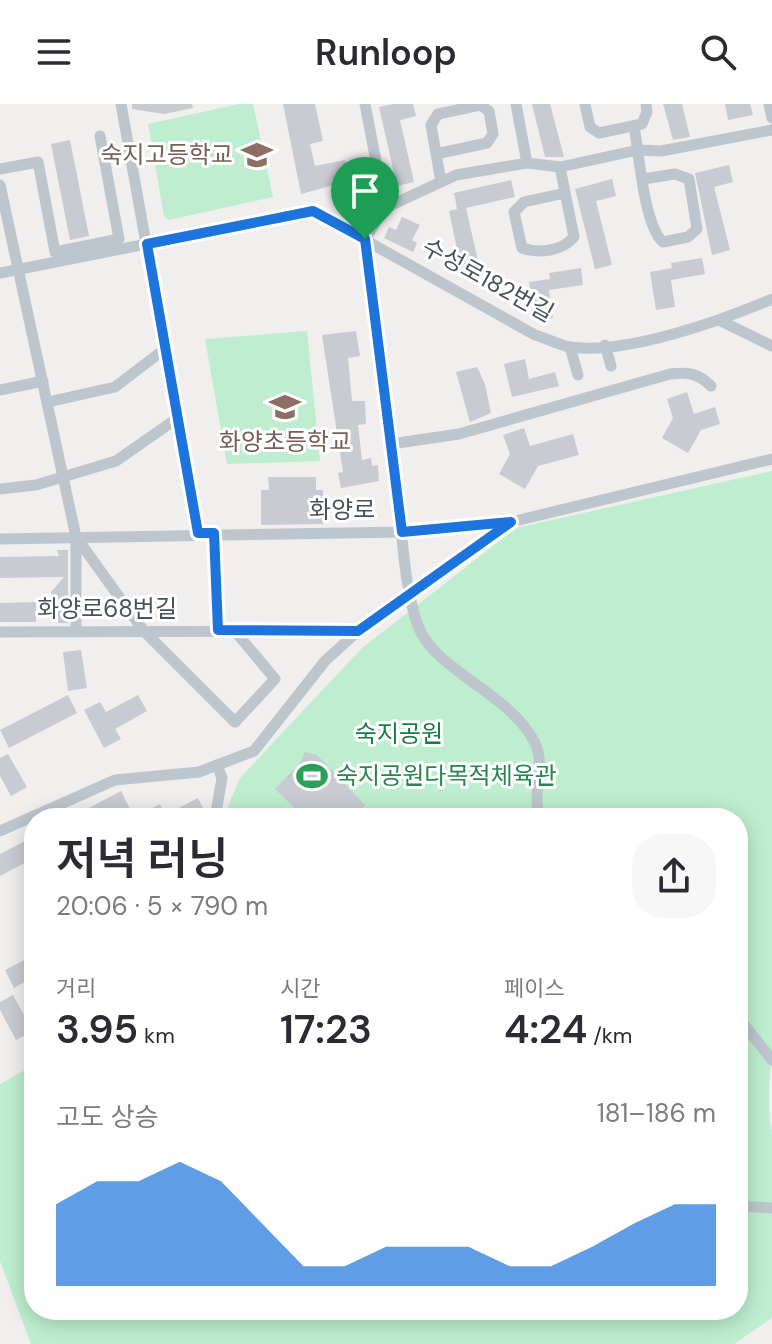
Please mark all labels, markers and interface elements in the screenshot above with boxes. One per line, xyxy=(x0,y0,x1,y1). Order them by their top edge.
text: Runloop xyxy=(315,29,457,76)
icon: menu xyxy=(32,30,76,74)
icon: search xyxy=(696,30,740,74)
school or university icon: 숙지고등학교 xyxy=(240,138,274,172)
place label: 숙지고등학교 xyxy=(101,139,233,170)
pin xyxy=(331,157,399,239)
icon: arrive xyxy=(343,169,387,213)
street label: 수성로182번길 xyxy=(417,231,560,328)
school or university icon: 화양초등학교 xyxy=(268,390,302,424)
place label: 화양초등학교 xyxy=(219,426,351,457)
street label: 화양로 xyxy=(309,494,375,525)
street label: 화양로68번길 xyxy=(37,593,177,624)
park label: 숙지공원 xyxy=(355,718,443,749)
sports icon: 숙지공원다목적체육관 xyxy=(295,759,329,793)
place label: 숙지공원다목적체육관 xyxy=(336,760,557,791)
text: 저녁 러닝 xyxy=(56,830,229,888)
button: share xyxy=(632,834,716,918)
text: 20:06 · 5 × 790 m xyxy=(56,889,268,923)
text: 거리 xyxy=(56,974,96,1003)
text: 시간 xyxy=(280,974,320,1003)
text: 페이스 xyxy=(504,974,565,1003)
text: 3.95 xyxy=(56,1003,138,1055)
text: 17:23 xyxy=(280,1003,372,1055)
text: 4:24 xyxy=(504,1003,587,1055)
text: km xyxy=(138,1021,175,1050)
text: /km xyxy=(587,1021,632,1050)
text: 181–186 m xyxy=(597,1096,716,1130)
text: 고도 상승 xyxy=(56,1100,159,1134)

